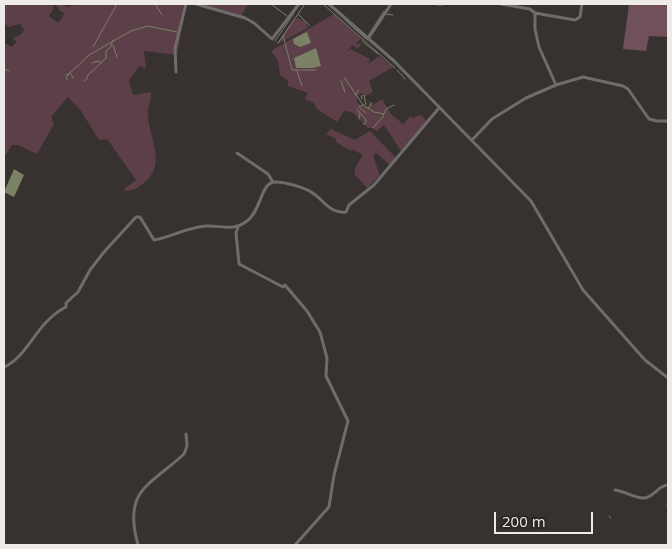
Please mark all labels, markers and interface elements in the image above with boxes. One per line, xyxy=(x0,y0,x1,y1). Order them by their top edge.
scale bar xyxy=(497,502,596,534)
text: 200 m xyxy=(502,511,546,531)

